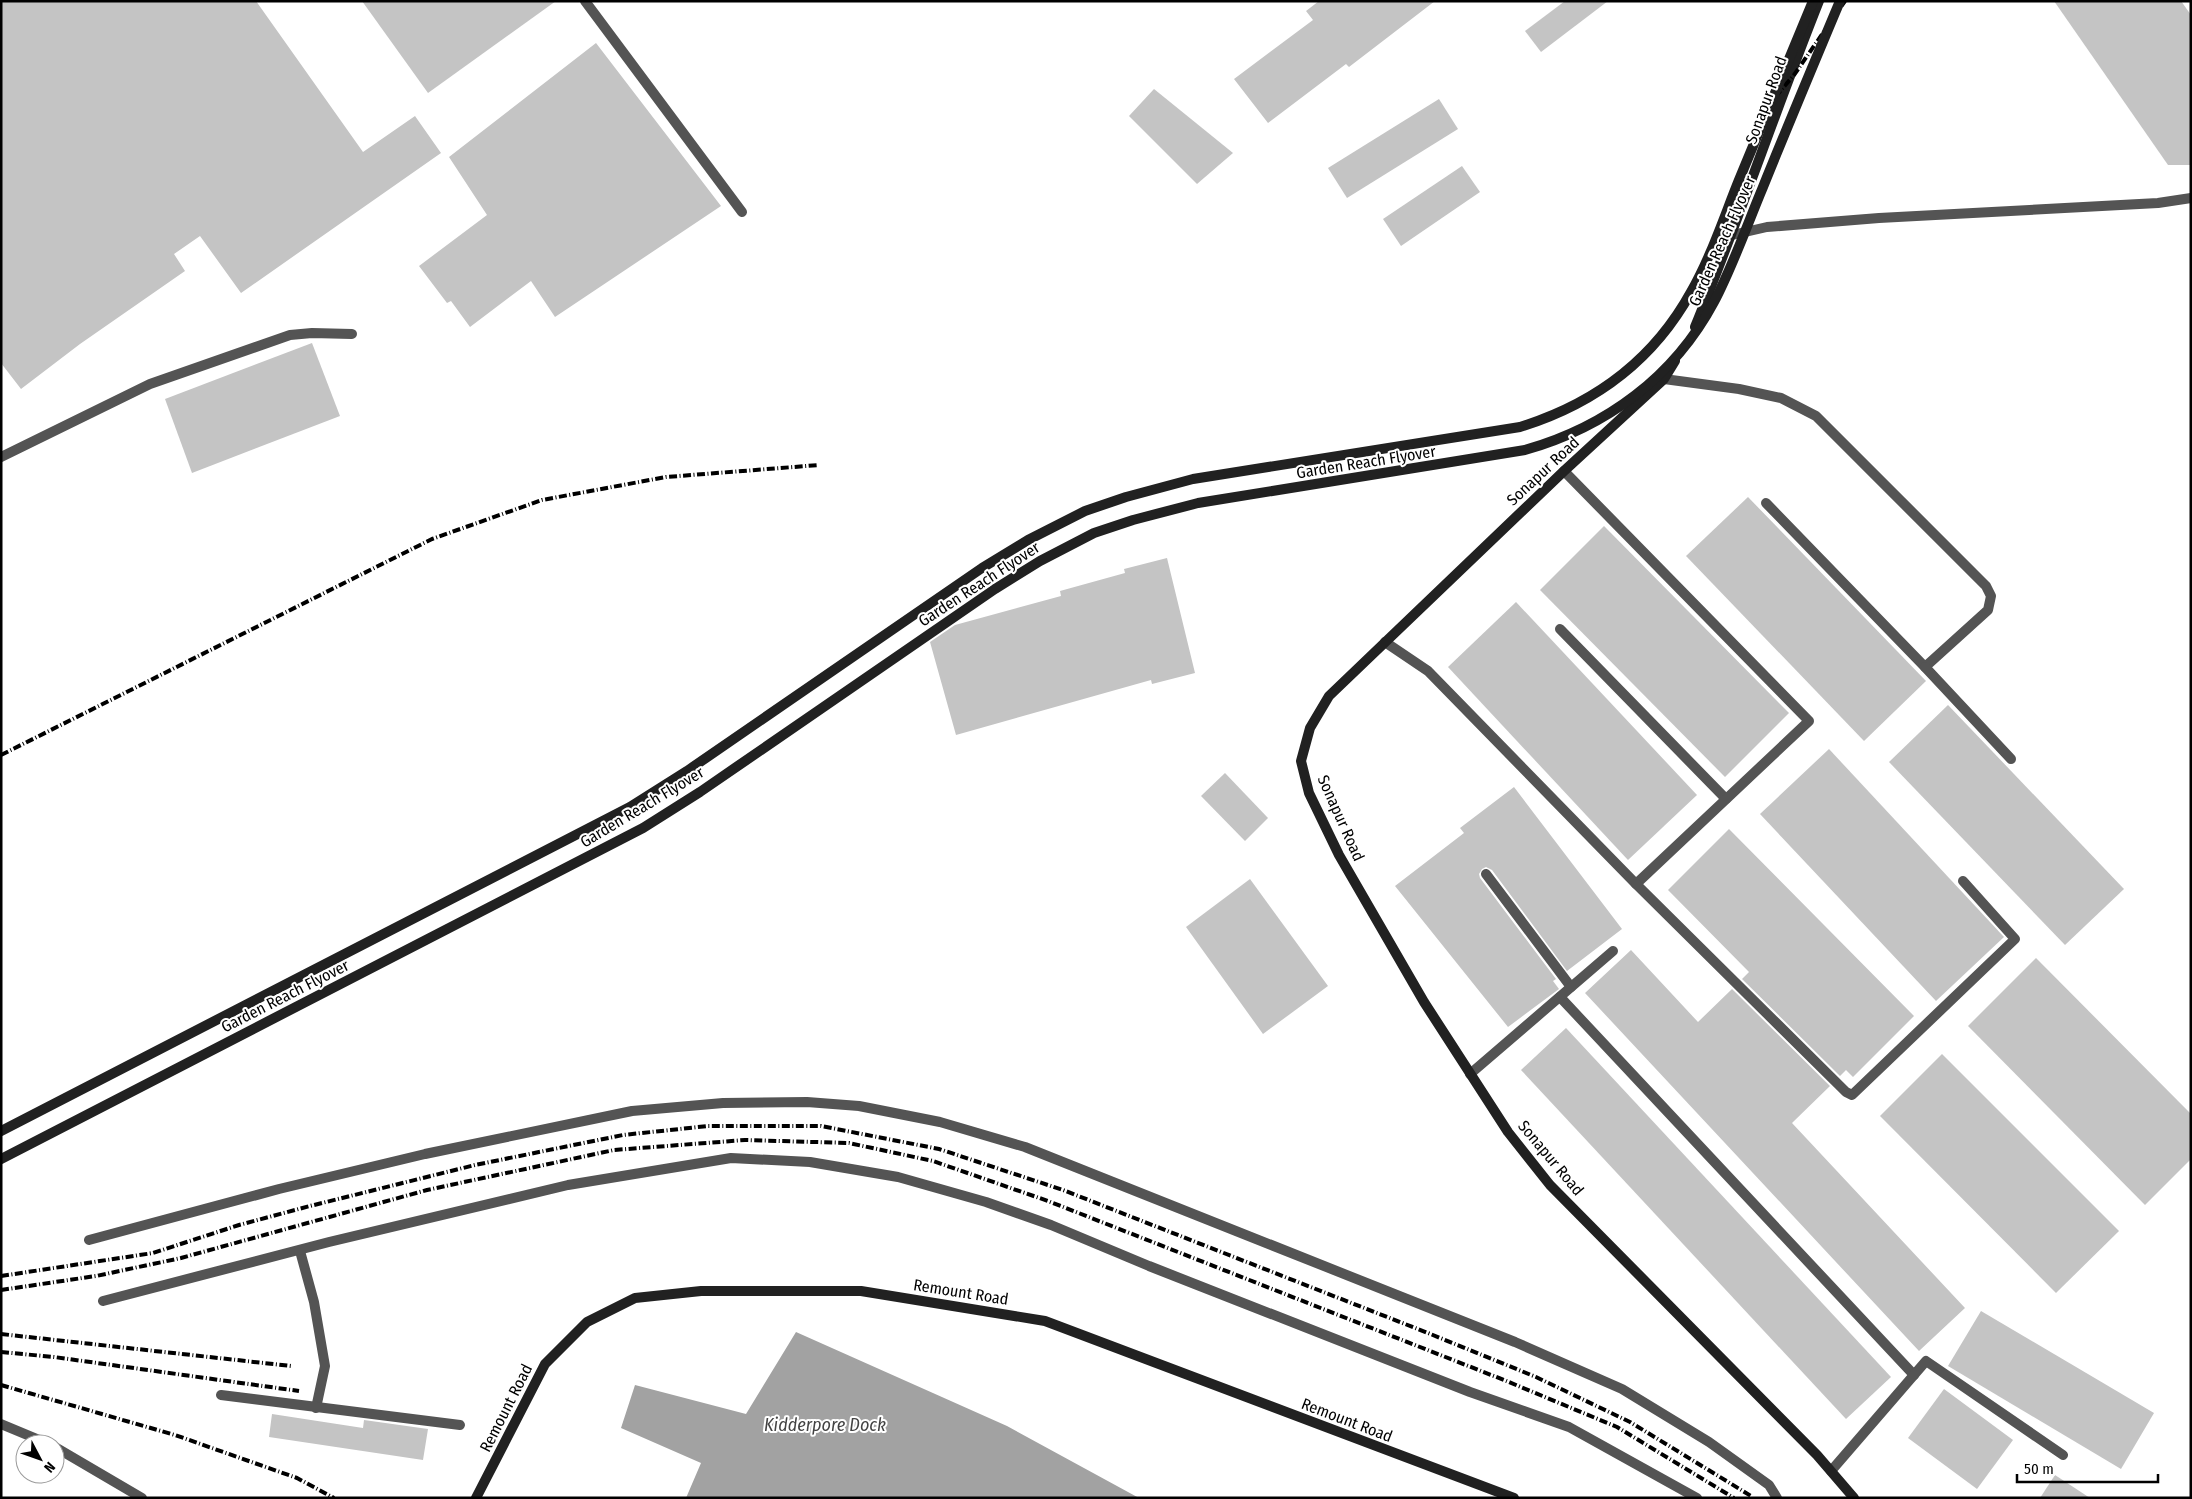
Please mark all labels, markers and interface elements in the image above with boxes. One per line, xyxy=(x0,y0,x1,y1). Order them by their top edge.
street label: Sonapur Road xyxy=(1741,54,1791,146)
street label: Garden Reach Flyover xyxy=(1685,172,1759,309)
street label: Sonapur Road xyxy=(1503,433,1583,509)
street label: Garden Reach Flyover xyxy=(1295,442,1437,482)
street label: Garden Reach Flyover xyxy=(915,537,1044,630)
street label: Garden Reach Flyover xyxy=(577,762,708,851)
street label: Sonapur Road xyxy=(1314,772,1368,864)
street label: Garden Reach Flyover xyxy=(218,955,352,1036)
street label: Sonapur Road xyxy=(1514,1117,1588,1199)
street label: Remount Road xyxy=(912,1275,1010,1309)
street label: Remount Road xyxy=(476,1361,536,1455)
street label: Remount Road xyxy=(1299,1394,1395,1446)
water label: Kidderpore Dock xyxy=(764,1414,886,1436)
north arrow xyxy=(15,1434,65,1484)
scale bar xyxy=(2017,1452,2158,1484)
text: N xyxy=(40,1458,59,1476)
text: 50 m xyxy=(2024,1460,2054,1478)

